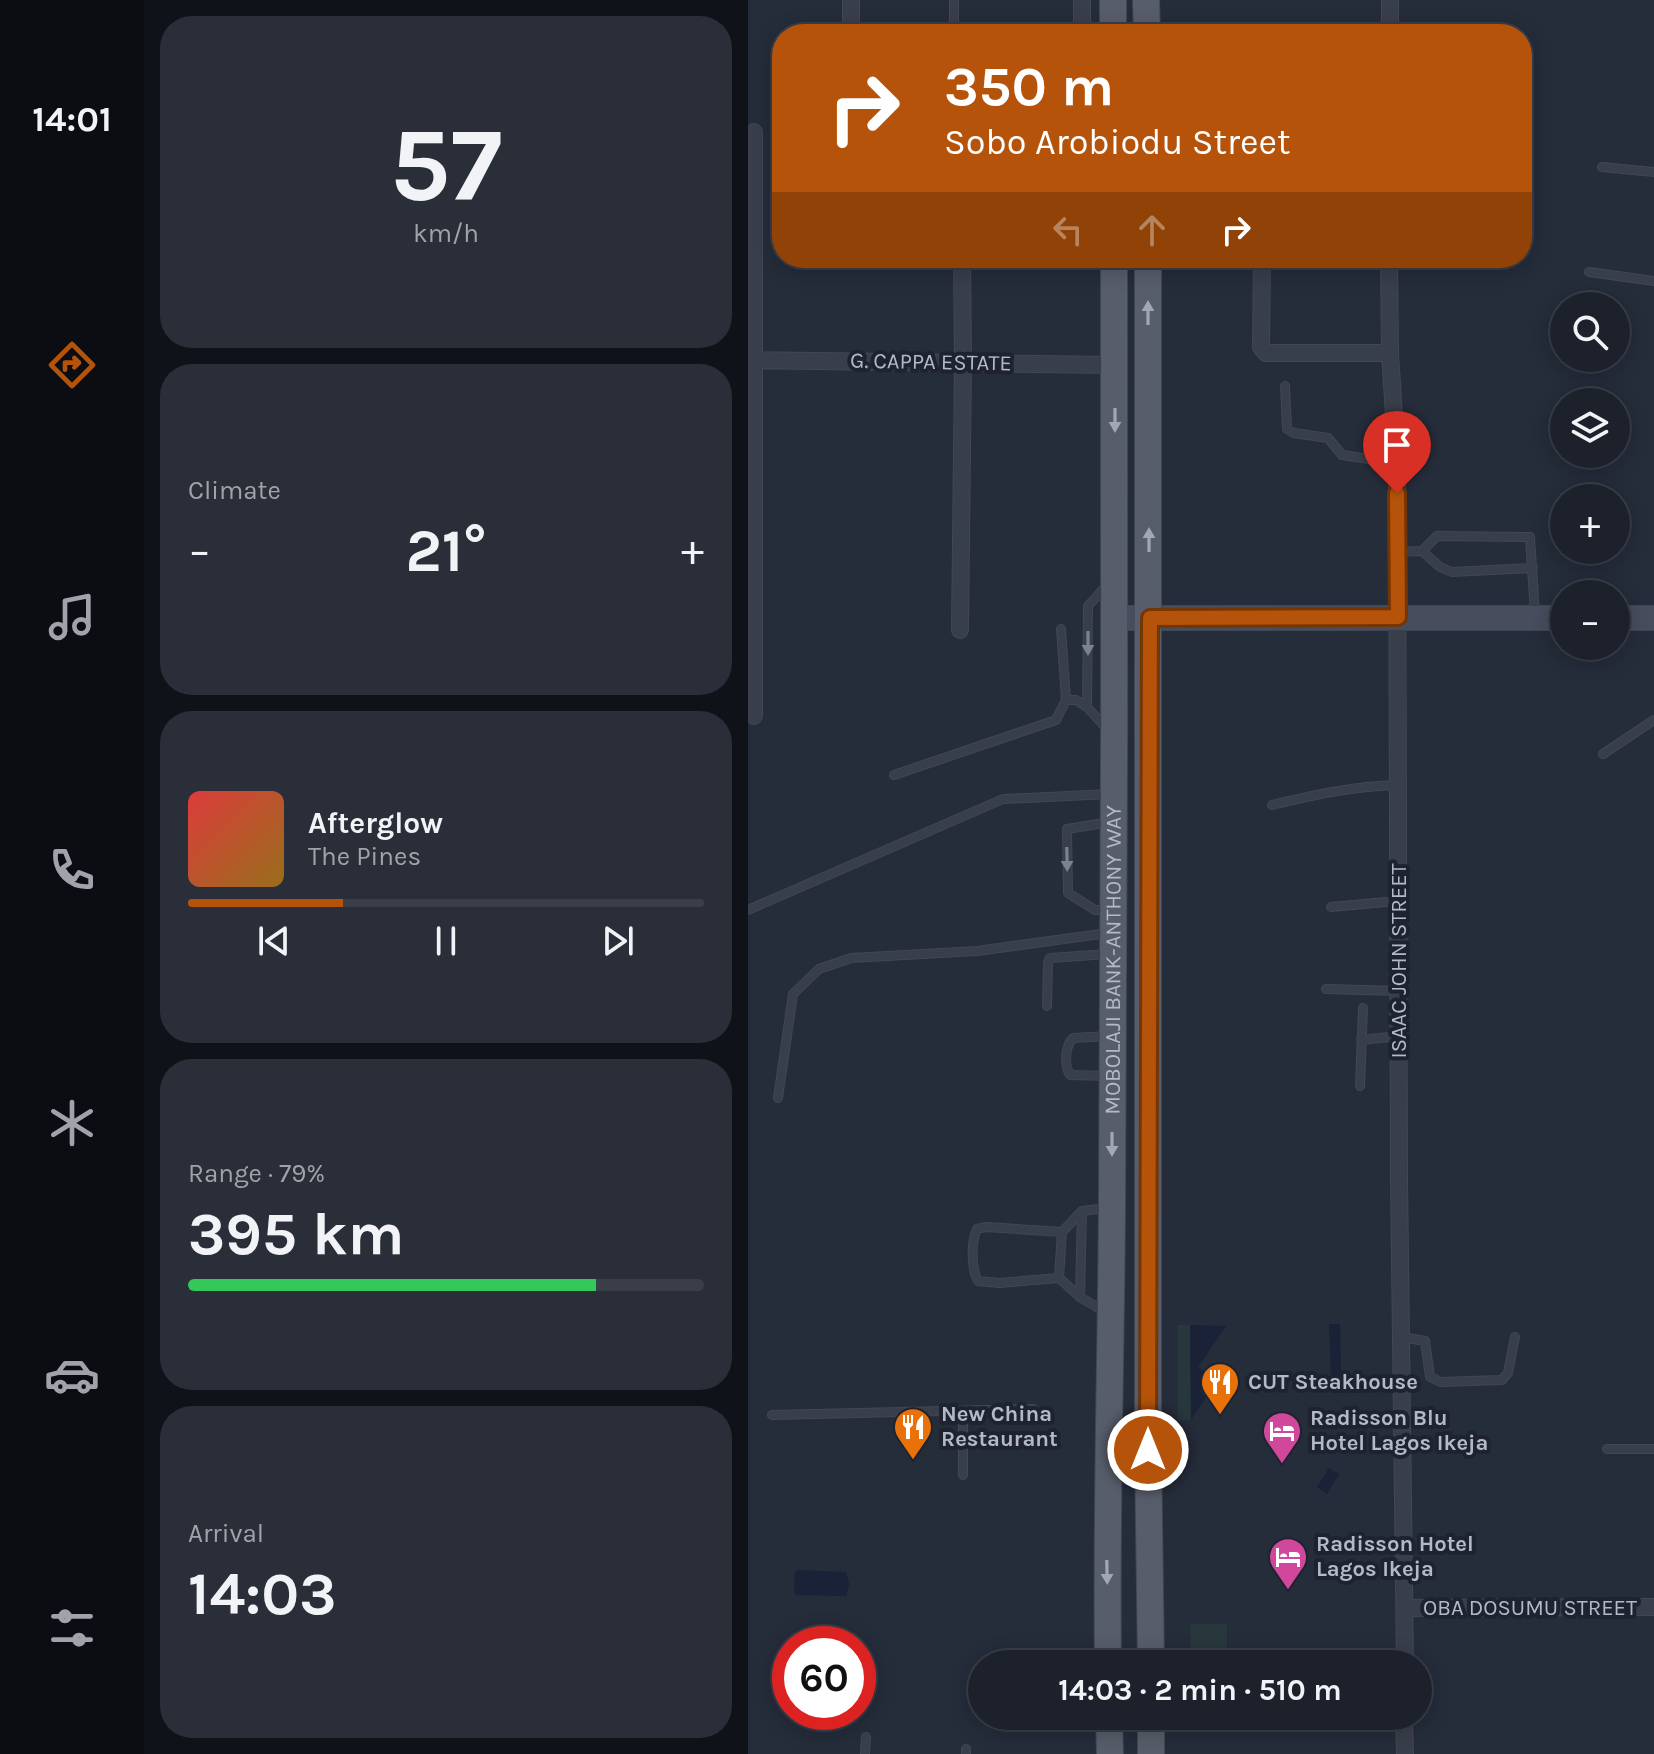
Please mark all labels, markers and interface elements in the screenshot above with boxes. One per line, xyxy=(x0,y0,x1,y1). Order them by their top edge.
text: 350 m xyxy=(944,54,1114,119)
icon: right xyxy=(812,56,916,160)
text: 14:01 xyxy=(32,98,112,140)
text: 57 xyxy=(390,105,502,226)
text: Sobo Arobiodu Street xyxy=(944,121,1291,163)
icon: left xyxy=(1046,208,1090,252)
icon: ahead xyxy=(1130,208,1174,252)
icon: right xyxy=(1214,208,1258,252)
text: km/h xyxy=(413,218,479,249)
map controls xyxy=(1550,292,1630,660)
button: search xyxy=(1550,292,1630,372)
one-way arrow xyxy=(1142,300,1154,325)
icon: directions xyxy=(44,337,100,393)
street label: G. CAPPA ESTATE xyxy=(850,348,1012,376)
button: layers xyxy=(1550,388,1630,468)
one-way arrow xyxy=(1109,408,1121,433)
pin xyxy=(1363,411,1431,493)
icon: arrive xyxy=(1375,423,1419,467)
text: Climate xyxy=(188,475,281,506)
button: + xyxy=(1550,484,1630,564)
text: 21° xyxy=(406,516,487,586)
text: − xyxy=(188,525,211,576)
text: + xyxy=(681,525,704,576)
one-way arrow xyxy=(1143,527,1155,552)
button: − xyxy=(1550,580,1630,660)
icon: music xyxy=(44,589,100,645)
one-way arrow xyxy=(1082,631,1094,656)
text: Afterglow xyxy=(308,805,443,841)
street label: MOBOLAJI BANK-ANTHONY WAY xyxy=(1100,805,1127,1115)
text: The Pines xyxy=(308,841,421,872)
icon: phone xyxy=(44,842,100,898)
one-way arrow xyxy=(1061,847,1074,872)
street label: ISAAC JOHN STREET xyxy=(1386,863,1412,1059)
icon: previous xyxy=(252,919,296,963)
icon: pause xyxy=(424,919,468,963)
icon: next xyxy=(596,919,640,963)
icon: climate xyxy=(44,1095,100,1151)
one-way arrow xyxy=(1106,1132,1118,1157)
text: Range · 79% xyxy=(188,1158,325,1189)
text: 395 km xyxy=(188,1199,404,1269)
icon: car xyxy=(44,1347,100,1403)
restaurant icon: CUT Steakhouse xyxy=(1199,1361,1241,1416)
place label: CUT Steakhouse xyxy=(1248,1369,1418,1395)
place label: New China Restaurant xyxy=(941,1401,1058,1452)
place label: Radisson Blu Hotel Lagos Ikeja xyxy=(1310,1405,1488,1456)
restaurant icon: New China Restaurant xyxy=(892,1406,934,1461)
position arrow xyxy=(1106,1408,1190,1492)
hotel icon: Radisson Blu Hotel Lagos Ikeja xyxy=(1261,1410,1303,1465)
text: Arrival xyxy=(188,1518,264,1549)
place label: Radisson Hotel Lagos Ikeja xyxy=(1316,1531,1474,1582)
hotel icon: Radisson Hotel Lagos Ikeja xyxy=(1267,1536,1309,1591)
text: 14:03 xyxy=(188,1559,337,1629)
one-way arrow xyxy=(1101,1560,1113,1585)
street label: OBA DOSUMU STREET xyxy=(1423,1595,1637,1621)
icon: filters xyxy=(44,1600,100,1656)
speed limit sign: 60 xyxy=(772,1626,876,1730)
text: 14:03 · 2 min · 510 m xyxy=(1058,1672,1342,1708)

